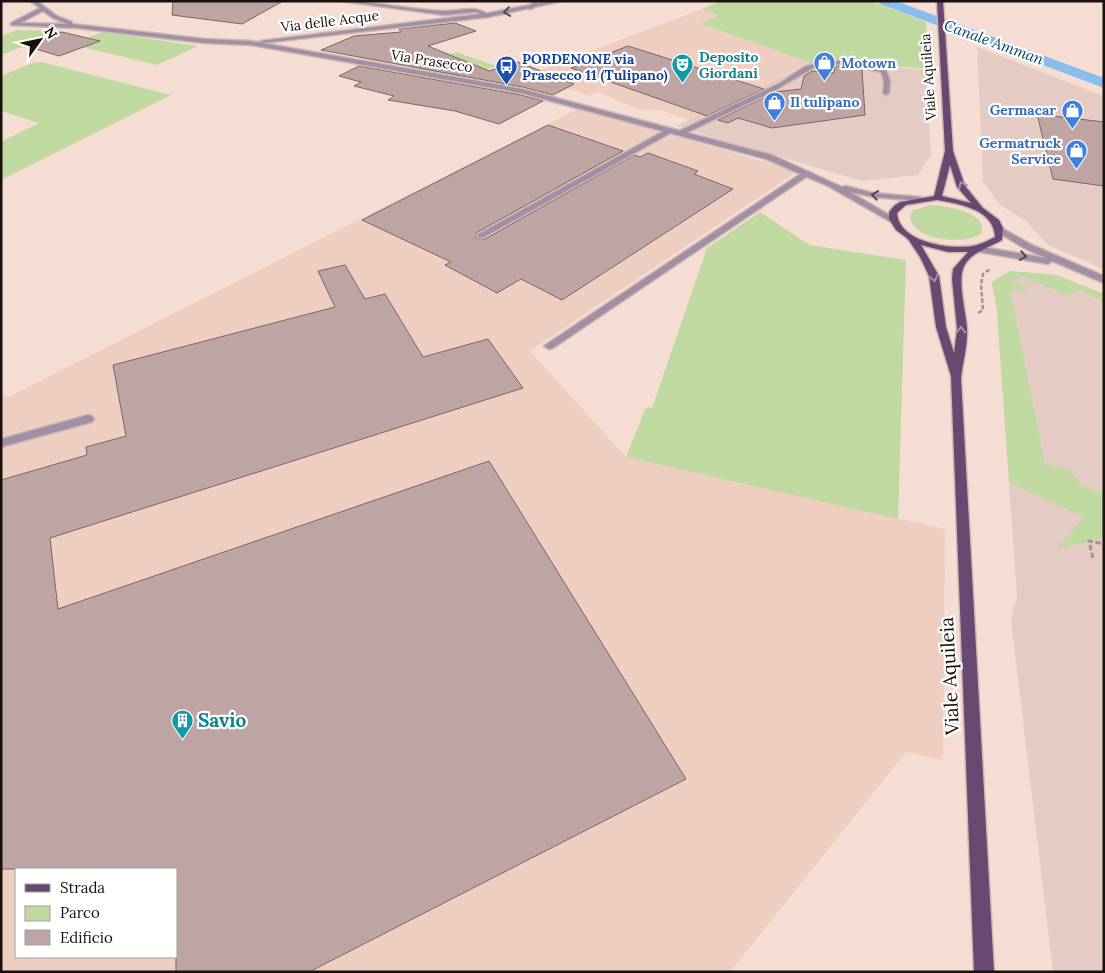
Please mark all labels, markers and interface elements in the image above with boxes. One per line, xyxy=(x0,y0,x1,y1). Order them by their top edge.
street label: Via delle Acque xyxy=(279,6,381,36)
one-way arrow xyxy=(503,7,512,17)
north arrow xyxy=(15,15,65,65)
water label: Canale Amman xyxy=(942,15,1047,69)
text: N xyxy=(40,23,61,43)
street label: Viale Aquileia xyxy=(916,33,940,122)
street label: Via Prasecco xyxy=(389,46,474,76)
place label: Deposito Giordani xyxy=(699,48,759,82)
place label: PORDENONE via Prasecco 11 (Tulipano) xyxy=(522,50,668,84)
shop icon: Motown xyxy=(813,51,837,82)
theatre icon: Deposito Giordani xyxy=(671,53,695,84)
place label: Motown xyxy=(841,54,896,72)
bus stop icon: PORDENONE via Prasecco 11 (Tulipano) xyxy=(494,55,518,86)
shop icon: Il tulipano xyxy=(762,90,786,121)
place label: Il tulipano xyxy=(790,93,860,111)
shop icon: Germacar xyxy=(1060,98,1084,129)
place label: Germacar xyxy=(990,101,1056,119)
place label: Germatruck Service xyxy=(979,134,1062,168)
shop icon: Germatruck Service xyxy=(1065,139,1089,170)
one-way arrow xyxy=(957,181,968,190)
one-way arrow xyxy=(871,190,880,200)
one-way arrow xyxy=(1018,251,1027,261)
one-way arrow xyxy=(928,274,938,282)
one-way arrow xyxy=(956,325,966,333)
street label: Viale Aquileia xyxy=(934,616,964,736)
building icon: Savio xyxy=(170,708,194,739)
place label: Savio xyxy=(198,708,247,732)
legend xyxy=(15,868,178,958)
text: Strada xyxy=(60,878,105,897)
text: Parco xyxy=(60,903,100,922)
text: Edificio xyxy=(60,928,113,947)

